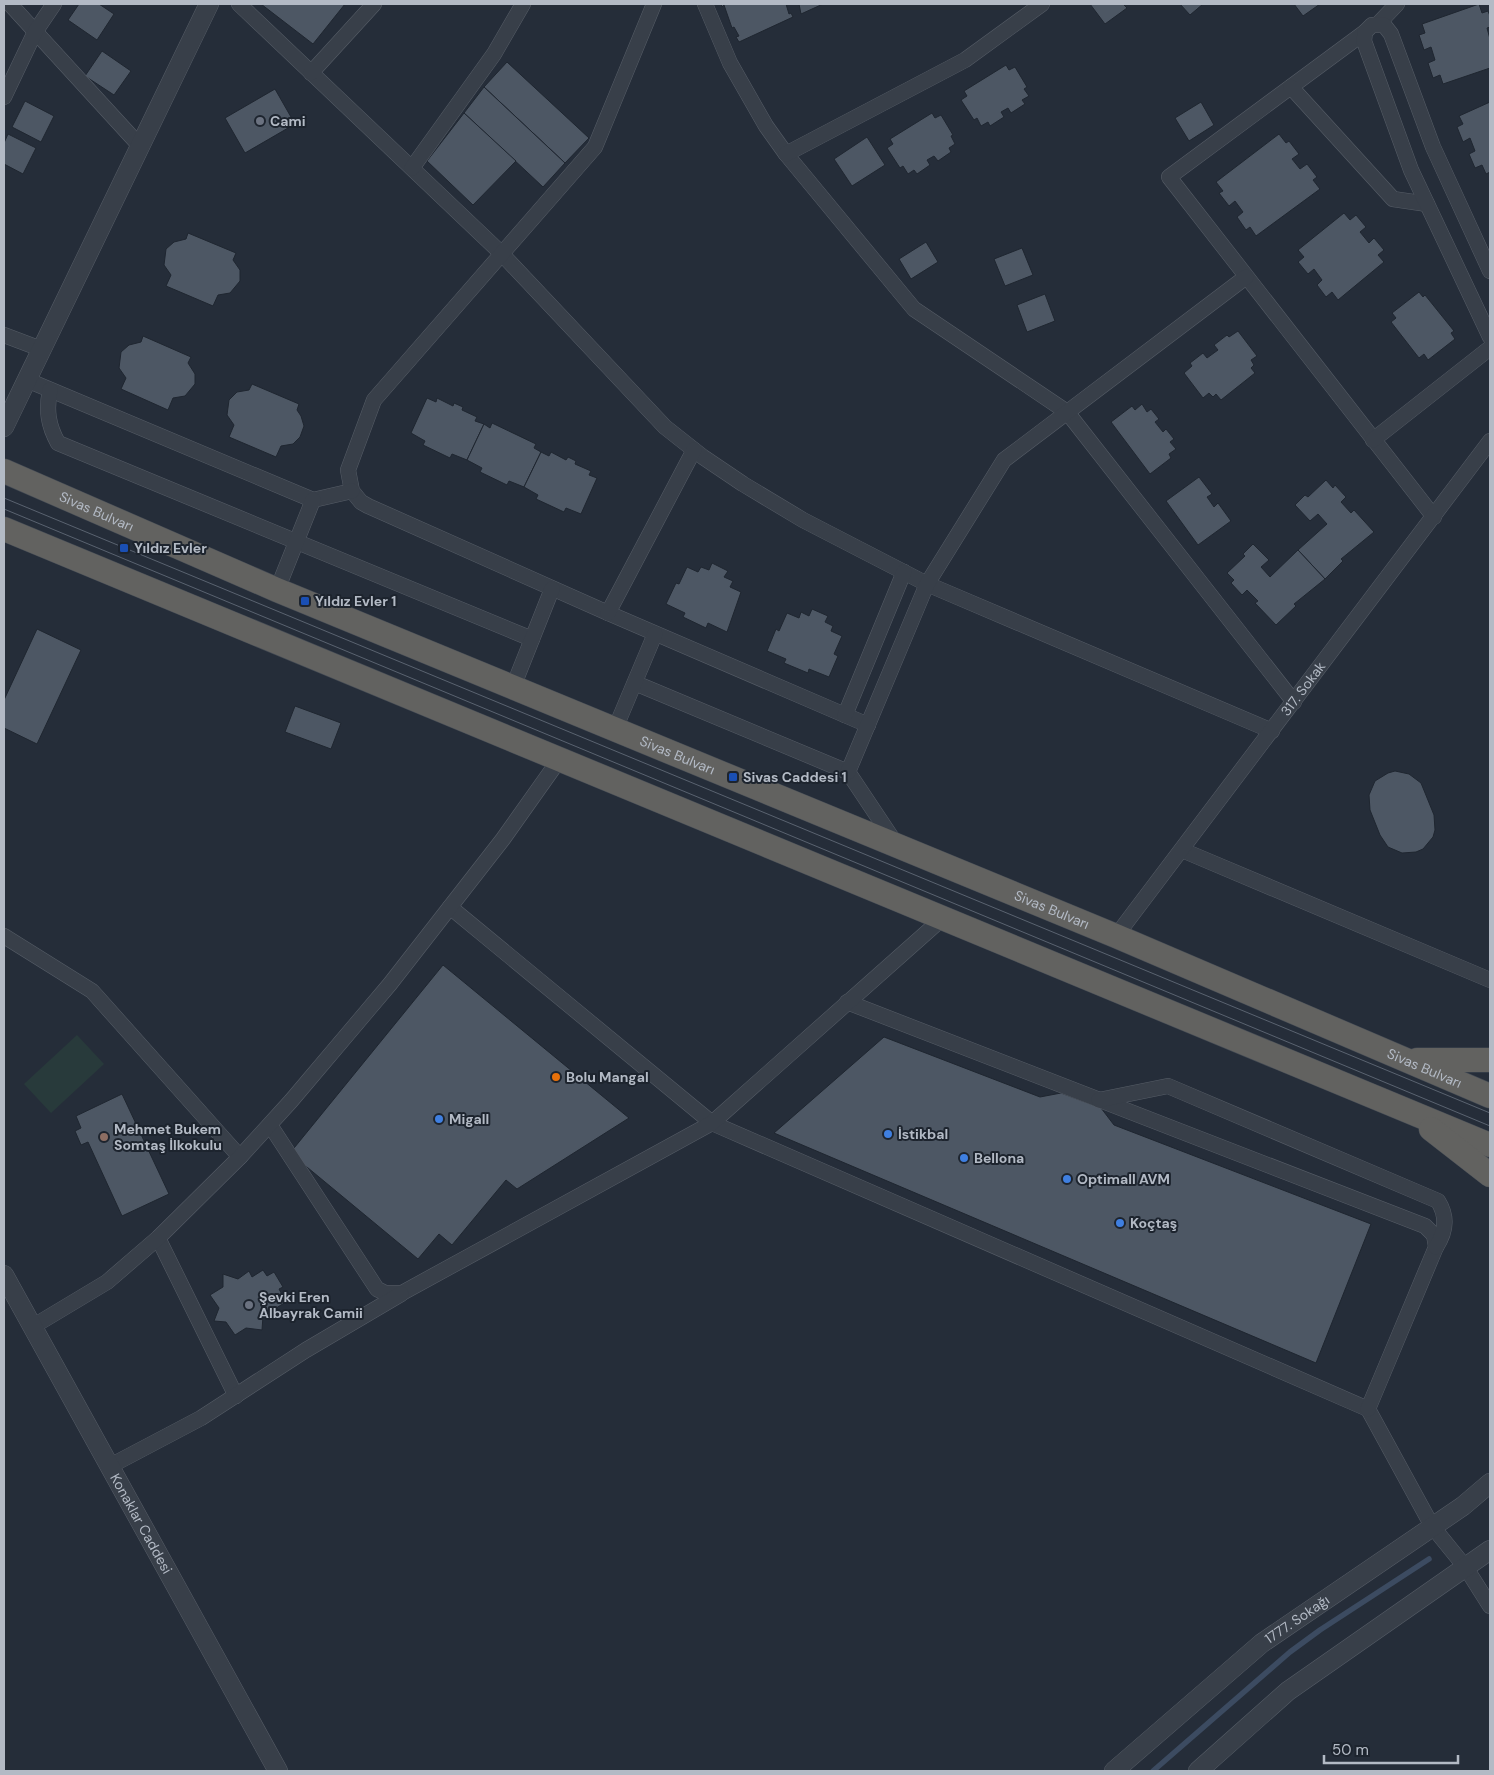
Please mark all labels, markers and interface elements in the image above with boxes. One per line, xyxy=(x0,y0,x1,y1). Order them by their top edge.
place label: Cami xyxy=(270,112,306,130)
marker: Cami xyxy=(254,115,266,127)
street label: Sivas Bulvarı xyxy=(57,487,137,535)
place label: Yıldız Evler xyxy=(134,539,207,557)
marker: Yıldız Evler xyxy=(118,542,130,554)
place label: Yıldız Evler 1 xyxy=(315,592,396,610)
marker: Yıldız Evler 1 xyxy=(299,595,311,607)
street label: 317. Sokak xyxy=(1276,658,1329,719)
street label: Sivas Bulvarı xyxy=(637,732,718,779)
place label: Sivas Caddesi 1 xyxy=(743,768,847,786)
marker: Sivas Caddesi 1 xyxy=(727,771,739,783)
street label: Sivas Bulvarı xyxy=(1012,886,1092,933)
street label: Sivas Bulvarı xyxy=(1385,1044,1465,1092)
place label: Bolu Mangal xyxy=(566,1068,649,1086)
marker: Bolu Mangal xyxy=(550,1071,562,1083)
place label: Migall xyxy=(449,1110,489,1128)
marker: Migall xyxy=(433,1113,445,1125)
place label: Mehmet Bukem Somtaş İlkokulu xyxy=(114,1120,222,1154)
place label: İstikbal xyxy=(898,1125,948,1143)
marker: İstikbal xyxy=(882,1128,894,1140)
marker: Mehmet Bukem Somtaş İlkokulu xyxy=(98,1131,110,1143)
place label: Bellona xyxy=(974,1149,1024,1167)
marker: Bellona xyxy=(958,1152,970,1164)
place label: Optimall AVM xyxy=(1077,1170,1170,1188)
marker: Optimall AVM xyxy=(1061,1173,1073,1185)
place label: Koçtaş xyxy=(1130,1214,1177,1232)
marker: Koçtaş xyxy=(1114,1217,1126,1229)
place label: Şevki Eren Albayrak Camii xyxy=(259,1288,363,1322)
marker: Şevki Eren Albayrak Camii xyxy=(243,1299,255,1311)
street label: Konaklar Caddesi xyxy=(106,1470,176,1577)
street label: 1777. Sokağı xyxy=(1261,1591,1333,1648)
scale bar xyxy=(1324,1732,1458,1764)
text: 50 m xyxy=(1332,1740,1369,1760)

